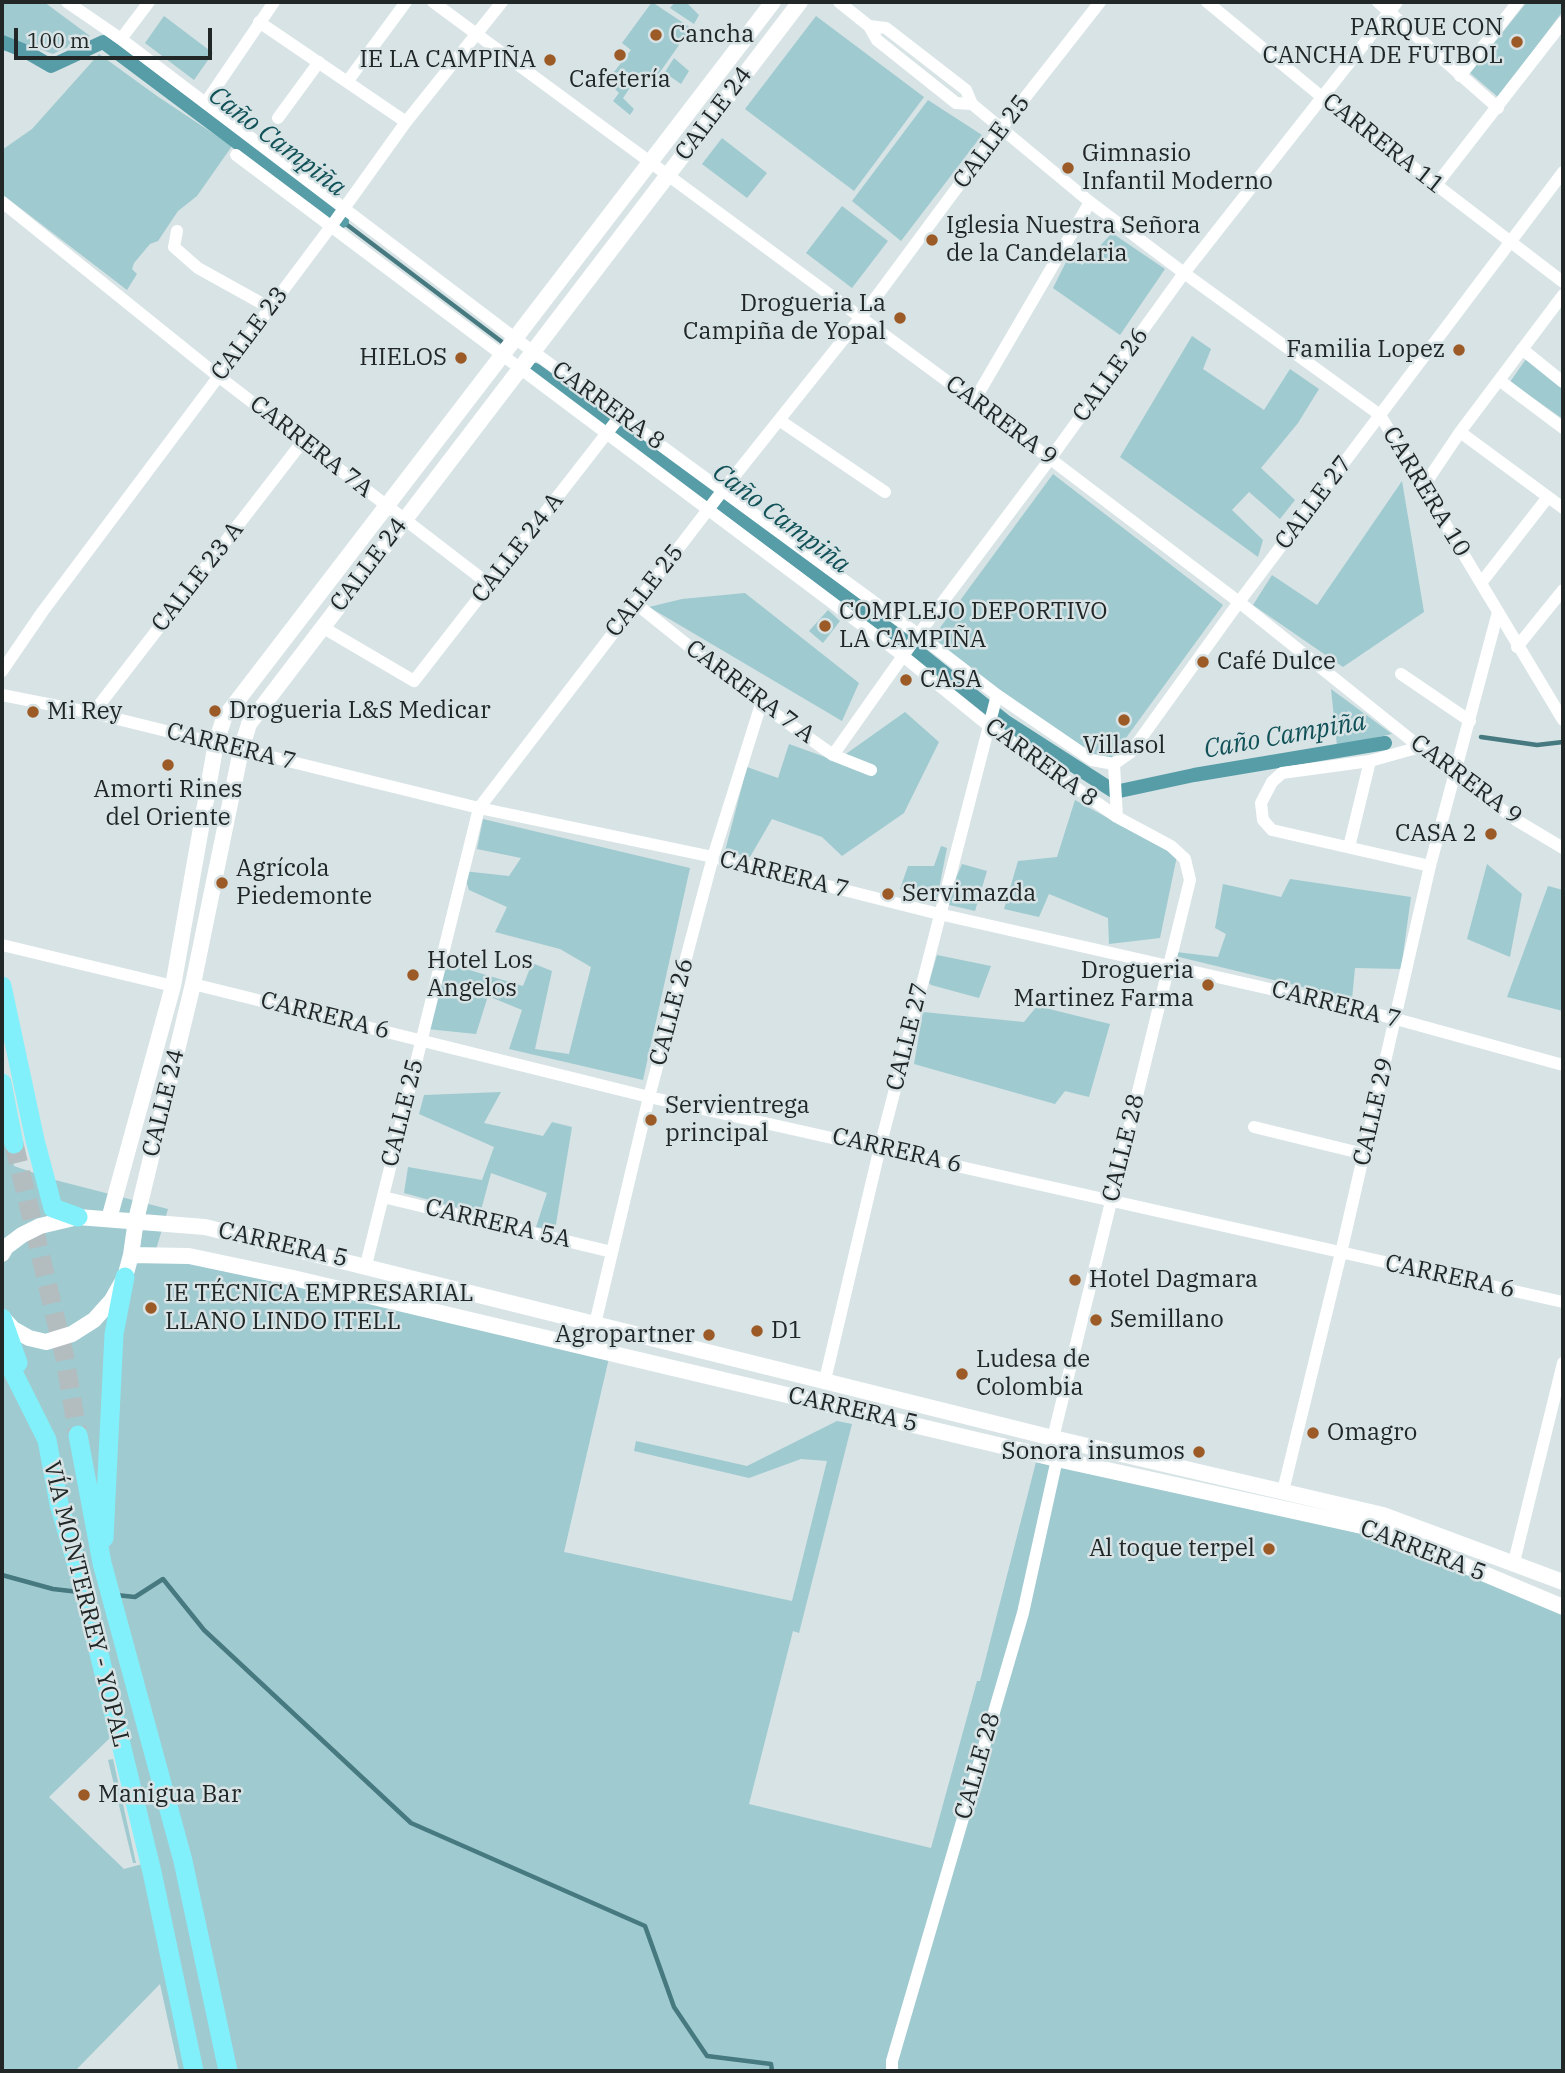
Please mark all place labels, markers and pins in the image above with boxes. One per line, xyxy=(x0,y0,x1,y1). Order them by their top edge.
place label: PARQUE CON CANCHA DE FUTBOL xyxy=(1262,14,1503,70)
place label: Cancha xyxy=(670,21,754,49)
marker: Cancha xyxy=(648,27,664,43)
marker: PARQUE CON CANCHA DE FUTBOL xyxy=(1509,34,1525,50)
place label: IE LA CAMPIÑA xyxy=(359,46,536,74)
marker: Cafetería xyxy=(612,47,628,63)
marker: IE LA CAMPIÑA xyxy=(542,52,558,68)
place label: Cafetería xyxy=(569,66,671,94)
place label: Gimnasio Infantil Moderno xyxy=(1082,140,1273,196)
marker: Gimnasio Infantil Moderno xyxy=(1060,160,1076,176)
place label: Iglesia Nuestra Señora de la Candelaria xyxy=(946,212,1201,268)
marker: Iglesia Nuestra Señora de la Candelaria xyxy=(924,232,940,248)
place label: Drogueria La Campiña de Yopal xyxy=(683,290,886,346)
marker: Drogueria La Campiña de Yopal xyxy=(892,310,908,326)
place label: Familia Lopez xyxy=(1286,336,1445,364)
marker: Familia Lopez xyxy=(1451,342,1467,358)
place label: HIELOS xyxy=(359,344,447,372)
marker: HIELOS xyxy=(453,350,469,366)
place label: COMPLEJO DEPORTIVO LA CAMPIÑA xyxy=(839,598,1107,654)
marker: COMPLEJO DEPORTIVO LA CAMPIÑA xyxy=(817,618,833,634)
place label: Café Dulce xyxy=(1217,648,1336,676)
marker: Café Dulce xyxy=(1195,654,1211,670)
place label: CASA xyxy=(920,666,982,694)
marker: CASA xyxy=(898,672,914,688)
place label: Drogueria L&S Medicar xyxy=(229,697,491,725)
place label: Mi Rey xyxy=(47,698,122,726)
marker: Drogueria L&S Medicar xyxy=(207,703,223,719)
marker: Mi Rey xyxy=(25,704,41,720)
marker: Villasol xyxy=(1116,712,1132,728)
place label: Villasol xyxy=(1083,732,1165,760)
marker: Amorti Rines del Oriente xyxy=(160,757,176,773)
place label: Amorti Rines del Oriente xyxy=(94,776,242,832)
place label: CASA 2 xyxy=(1395,820,1477,848)
marker: CASA 2 xyxy=(1483,826,1499,842)
place label: Agrícola Piedemonte xyxy=(236,855,372,911)
marker: Agrícola Piedemonte xyxy=(214,875,230,891)
place label: Servimazda xyxy=(902,880,1036,908)
marker: Servimazda xyxy=(880,886,896,902)
place label: Hotel Los Angelos xyxy=(427,947,533,1003)
place label: Drogueria Martinez Farma xyxy=(1013,957,1194,1013)
marker: Hotel Los Angelos xyxy=(405,967,421,983)
marker: Drogueria Martinez Farma xyxy=(1200,977,1216,993)
place label: Servientrega principal xyxy=(665,1092,810,1148)
marker: Servientrega principal xyxy=(643,1112,659,1128)
place label: Hotel Dagmara xyxy=(1089,1266,1258,1294)
marker: Hotel Dagmara xyxy=(1067,1272,1083,1288)
place label: IE TÉCNICA EMPRESARIAL LLANO LINDO ITELL xyxy=(165,1280,473,1336)
marker: IE TÉCNICA EMPRESARIAL LLANO LINDO ITELL xyxy=(143,1300,159,1316)
place label: Semillano xyxy=(1110,1306,1224,1334)
marker: Semillano xyxy=(1088,1312,1104,1328)
place label: D1 xyxy=(771,1317,802,1345)
place label: Agropartner xyxy=(555,1321,695,1349)
marker: D1 xyxy=(749,1323,765,1339)
marker: Agropartner xyxy=(701,1327,717,1343)
place label: Ludesa de Colombia xyxy=(976,1346,1090,1402)
marker: Ludesa de Colombia xyxy=(954,1366,970,1382)
place label: Omagro xyxy=(1327,1419,1417,1447)
marker: Omagro xyxy=(1305,1425,1321,1441)
place label: Sonora insumos xyxy=(1002,1438,1185,1466)
marker: Sonora insumos xyxy=(1191,1444,1207,1460)
place label: Al toque terpel xyxy=(1089,1535,1255,1563)
marker: Al toque terpel xyxy=(1261,1541,1277,1557)
place label: Manigua Bar xyxy=(98,1781,241,1809)
marker: Manigua Bar xyxy=(76,1787,92,1803)

